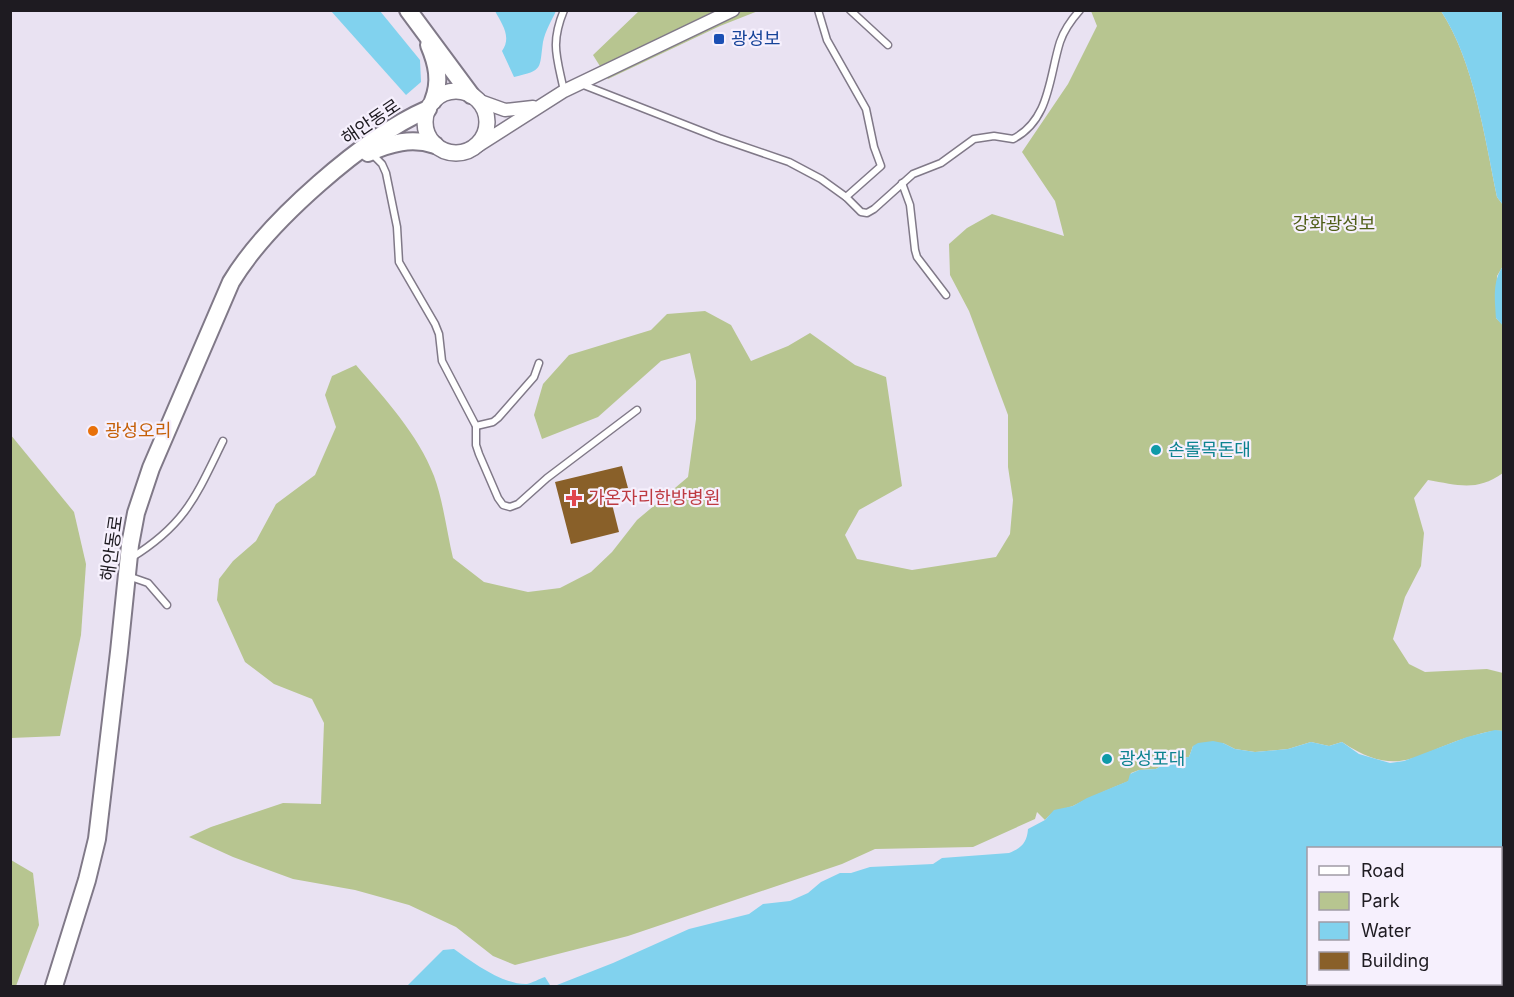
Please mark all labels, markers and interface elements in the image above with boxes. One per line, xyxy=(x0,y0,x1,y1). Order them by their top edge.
place label: 광성보 xyxy=(731,28,781,49)
marker: 광성보 xyxy=(712,32,726,46)
street label: 해안동로 xyxy=(337,94,404,149)
park label: 강화광성보 xyxy=(1293,213,1375,234)
place label: 광성오리 xyxy=(105,420,171,441)
marker: 광성오리 xyxy=(86,424,100,438)
place label: 손돌목돈대 xyxy=(1168,439,1251,460)
marker: 손돌목돈대 xyxy=(1149,443,1163,457)
place label: 가온자리한방병원 xyxy=(588,487,720,508)
marker: 가온자리한방병원 xyxy=(565,489,583,507)
street label: 해안동로 xyxy=(96,514,127,582)
place label: 광성포대 xyxy=(1119,748,1185,769)
marker: 광성포대 xyxy=(1100,752,1114,766)
legend xyxy=(1307,847,1502,985)
text: Road xyxy=(1361,860,1404,881)
text: Park xyxy=(1361,890,1400,911)
text: Water xyxy=(1361,920,1411,941)
text: Building xyxy=(1361,950,1429,971)

